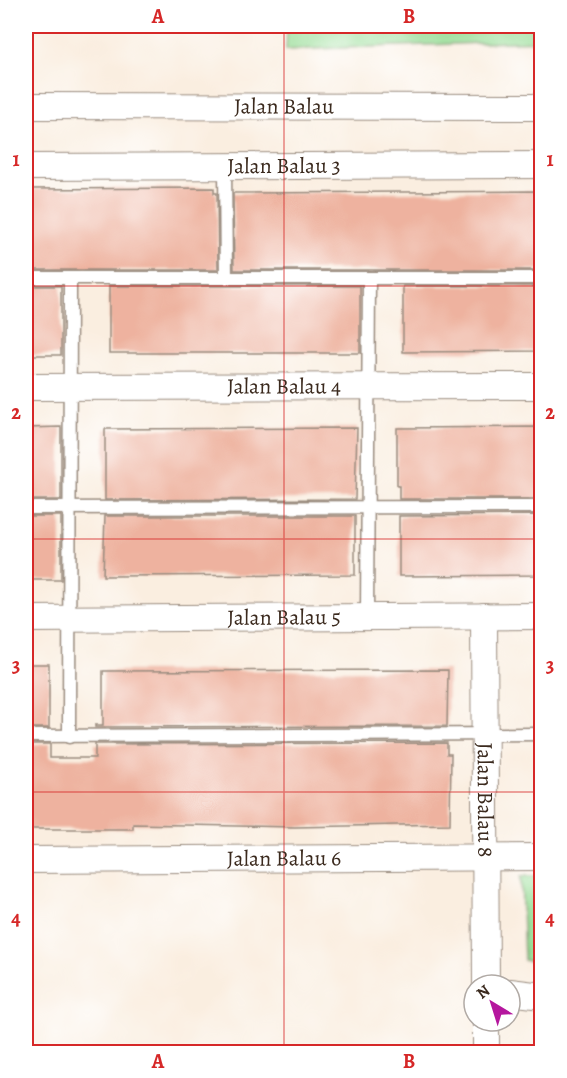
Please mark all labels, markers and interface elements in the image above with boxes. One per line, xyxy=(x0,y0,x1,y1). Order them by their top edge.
text: A xyxy=(151,3,165,30)
text: B xyxy=(403,3,415,30)
street label: Jalan Balau xyxy=(234,91,334,122)
text: 1 xyxy=(12,146,20,173)
text: 1 xyxy=(546,146,554,173)
street label: Jalan Balau 3 xyxy=(227,151,341,181)
street label: Jalan Balau 4 xyxy=(227,371,341,402)
text: 2 xyxy=(11,399,21,426)
text: 2 xyxy=(545,399,555,426)
street label: Jalan Balau 5 xyxy=(227,602,341,633)
text: 3 xyxy=(12,652,20,679)
text: 3 xyxy=(546,652,554,679)
street label: Jalan Balau 8 xyxy=(470,742,500,858)
street label: Jalan Balau 6 xyxy=(227,843,341,874)
text: 4 xyxy=(11,905,21,932)
text: 4 xyxy=(545,905,555,932)
north arrow xyxy=(462,973,522,1033)
text: N xyxy=(472,979,495,1004)
text: A xyxy=(151,1048,165,1075)
text: B xyxy=(403,1048,415,1075)

